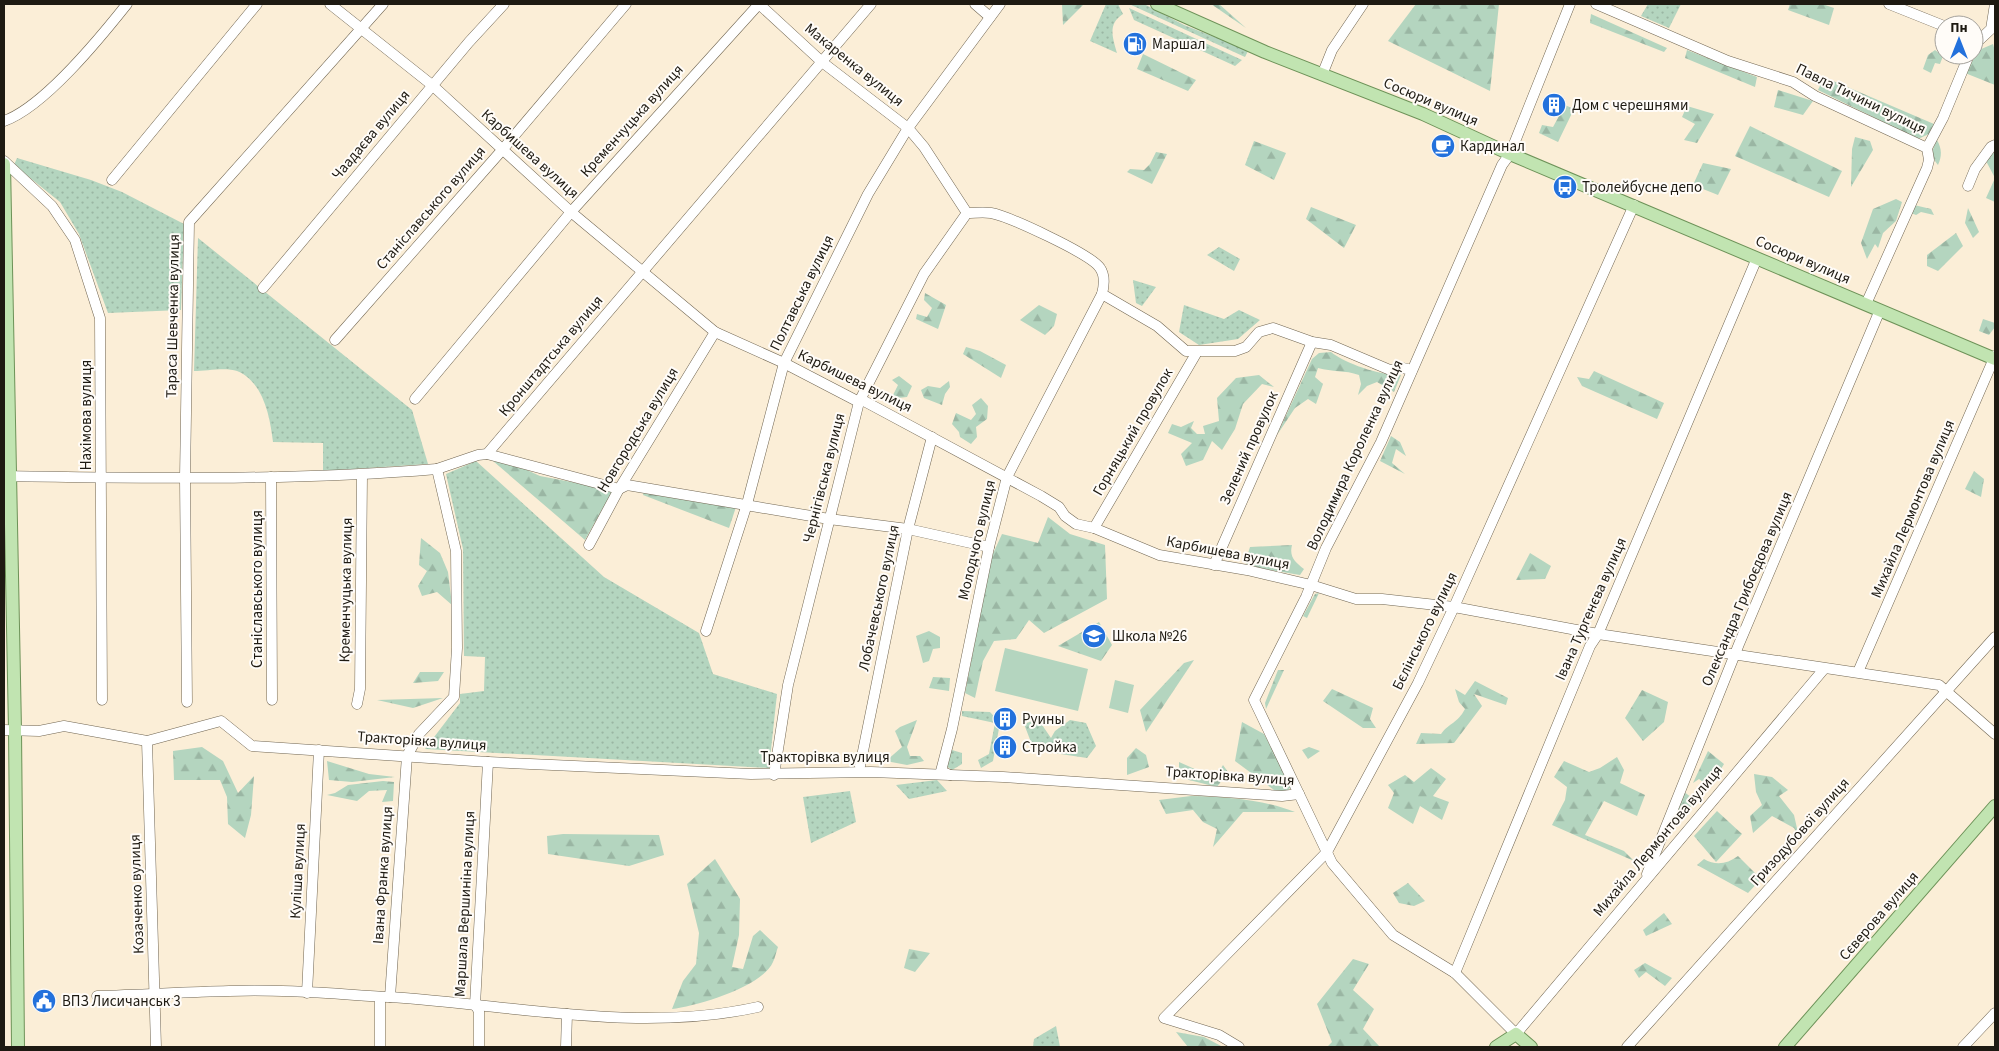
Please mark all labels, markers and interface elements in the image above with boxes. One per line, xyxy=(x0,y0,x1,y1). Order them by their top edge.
north arrow xyxy=(1934,15,1984,65)
street label: Макаренка вулиця xyxy=(800,18,908,112)
text: Пн xyxy=(1950,18,1968,38)
fuel station icon: Маршал xyxy=(1122,31,1148,57)
place label: Маршал xyxy=(1152,34,1206,55)
street label: Павла Тичини вулиця xyxy=(1792,58,1930,140)
street label: Кременчуцька вулиця xyxy=(576,60,688,182)
street label: Сосюри вулиця xyxy=(1380,73,1482,131)
street label: Чаадаєва вулиця xyxy=(327,85,415,185)
building icon: Дом с черешнями xyxy=(1541,92,1567,118)
place label: Дом с черешнями xyxy=(1572,95,1688,116)
street label: Карбишева вулиця xyxy=(477,104,583,204)
cafe icon: Кардинал xyxy=(1430,133,1456,159)
place label: Кардинал xyxy=(1460,136,1525,157)
street label: Станіславського вулиця xyxy=(371,142,491,274)
bus stop icon: Тролейбусне депо xyxy=(1552,174,1578,200)
place label: Тролейбусне депо xyxy=(1582,177,1702,198)
street label: Сосюри вулиця xyxy=(1752,231,1854,289)
street label: Полтавська вулиця xyxy=(765,232,839,354)
street label: Тараса Шевченка вулиця xyxy=(161,234,185,398)
street label: Кронштадтська вулиця xyxy=(494,291,608,421)
street label: Карбишева вулиця xyxy=(794,344,916,418)
street label: Володимира Короленка вулиця xyxy=(1302,356,1408,554)
street label: Нахімова вулиця xyxy=(76,360,97,470)
street label: Новгородська вулиця xyxy=(592,363,684,497)
street label: Горняцький провулок xyxy=(1088,364,1178,500)
street label: Зелений провулок xyxy=(1215,387,1284,508)
street label: Чернігівська вулиця xyxy=(798,411,850,545)
street label: Михайла Лермонтова вулиця xyxy=(1866,417,1960,601)
street label: Молодчого вулиця xyxy=(953,478,1001,602)
street label: Олександра Грибоєдова вулиця xyxy=(1696,488,1798,690)
street label: Станіславського вулиця xyxy=(247,510,268,668)
street label: Кременчуцька вулиця xyxy=(334,517,358,663)
street label: Лобачевського вулиця xyxy=(853,523,905,673)
street label: Карбишева вулиця xyxy=(1165,531,1291,575)
street label: Івана Тургенєва вулиця xyxy=(1550,534,1632,684)
street label: Бєлінського вулиця xyxy=(1387,568,1463,694)
school or university icon: Школа №26 xyxy=(1081,623,1107,649)
place label: Школа №26 xyxy=(1112,626,1187,647)
building icon: Руины xyxy=(992,706,1018,732)
place label: Руины xyxy=(1022,709,1065,730)
street label: Тракторівка вулиця xyxy=(357,726,487,756)
building icon: Стройка xyxy=(992,734,1018,760)
place label: Стройка xyxy=(1022,737,1077,758)
street label: Тракторівка вулиця xyxy=(760,747,890,768)
street label: Тракторівка вулиця xyxy=(1165,761,1295,791)
street label: Михайла Лермонтова вулиця xyxy=(1588,761,1728,921)
street label: Гризодубової вулиця xyxy=(1746,773,1854,891)
street label: Івана Франка вулиця xyxy=(368,805,398,945)
street label: Маршала Вершиніна вулиця xyxy=(450,810,480,998)
street label: Куліша вулиця xyxy=(285,823,311,919)
street label: Козаченко вулиця xyxy=(124,834,150,954)
street label: Сєверова вулиця xyxy=(1834,867,1924,965)
public building icon: ВПЗ Лисичанськ 3 xyxy=(31,988,57,1014)
place label: ВПЗ Лисичанськ 3 xyxy=(62,991,181,1012)

